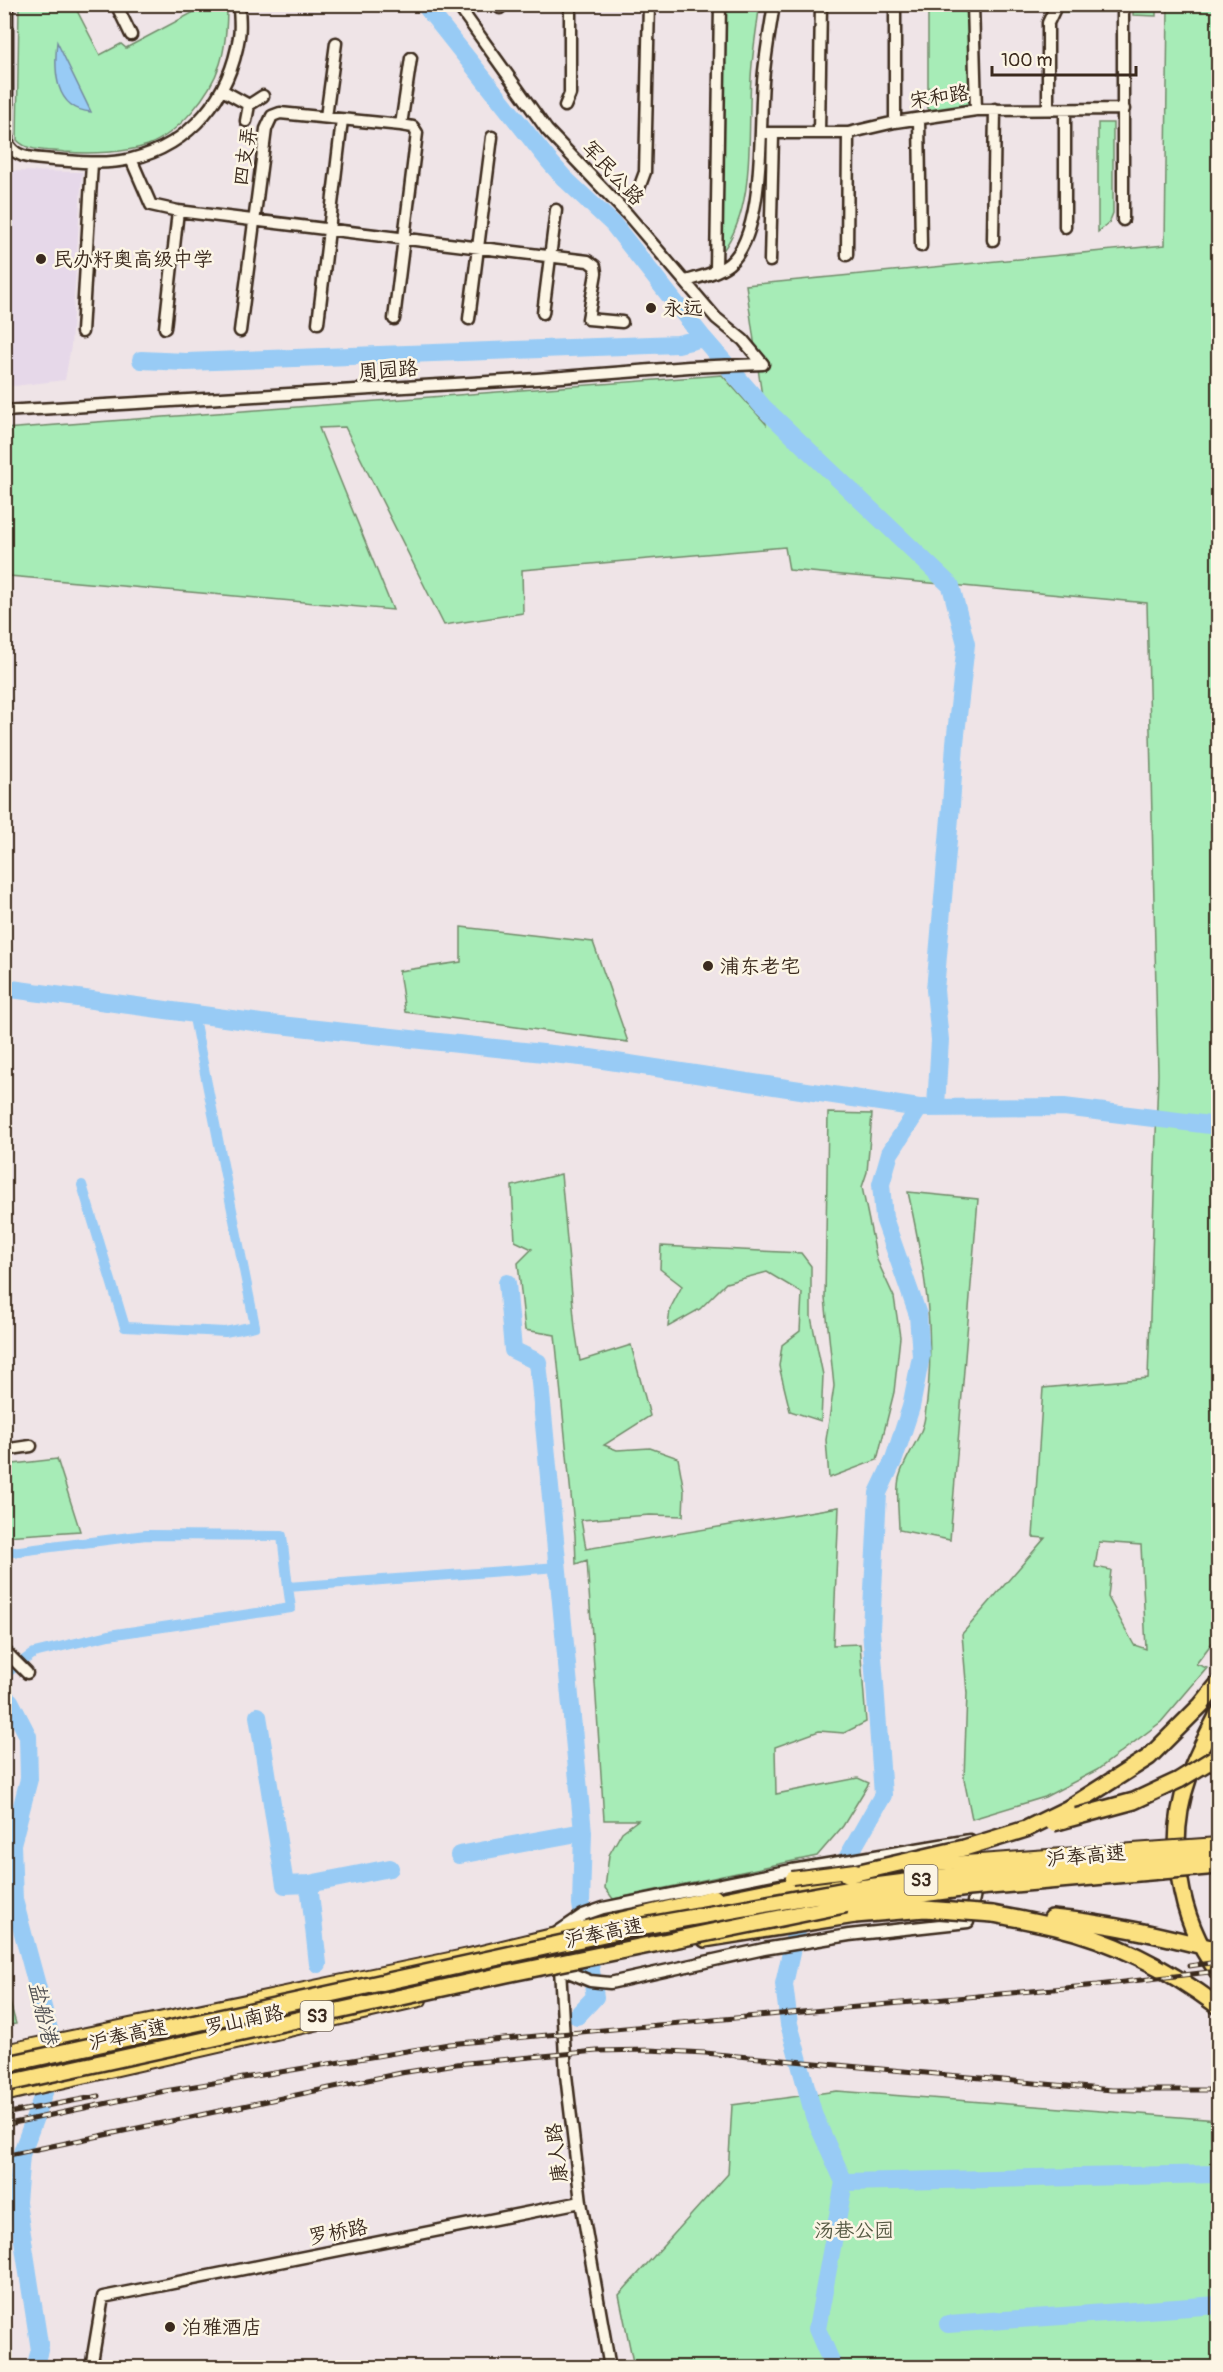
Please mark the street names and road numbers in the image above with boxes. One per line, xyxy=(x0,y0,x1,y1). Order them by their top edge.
street label: 宋和路 xyxy=(907,80,972,114)
street label: 四支弄 xyxy=(228,124,262,188)
street label: 军民公路 xyxy=(577,135,650,212)
street label: 周园路 xyxy=(357,355,420,385)
street label: 沪奉高速 xyxy=(1045,1840,1127,1872)
road number: S3 xyxy=(904,1865,938,1895)
street label: 沪奉高速 xyxy=(562,1912,646,1954)
street label: 罗山南路 xyxy=(202,1999,287,2041)
road number: S3 xyxy=(300,2001,334,2031)
street label: 沪奉高速 xyxy=(86,2014,170,2056)
street label: 康人路 xyxy=(541,2121,573,2184)
street label: 罗桥路 xyxy=(306,2214,371,2250)

